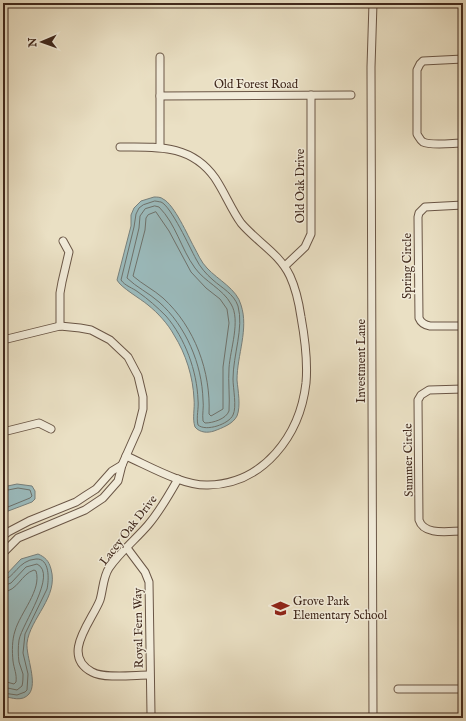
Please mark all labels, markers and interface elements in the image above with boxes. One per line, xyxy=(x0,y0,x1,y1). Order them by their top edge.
north arrow xyxy=(22,22,62,62)
text: N xyxy=(26,37,40,48)
street label: Old Forest Road xyxy=(214,77,299,92)
street label: Old Oak Drive xyxy=(293,148,308,223)
street label: Spring Circle xyxy=(400,233,416,299)
street label: Investment Lane xyxy=(354,319,369,403)
street label: Summer Circle xyxy=(400,423,417,497)
street label: Lacey Oak Drive xyxy=(96,492,161,568)
street label: Royal Fern Way xyxy=(130,588,147,668)
place label: Grove Park Elementary School xyxy=(293,594,388,623)
school or university icon: Grove Park Elementary School xyxy=(270,598,290,618)

